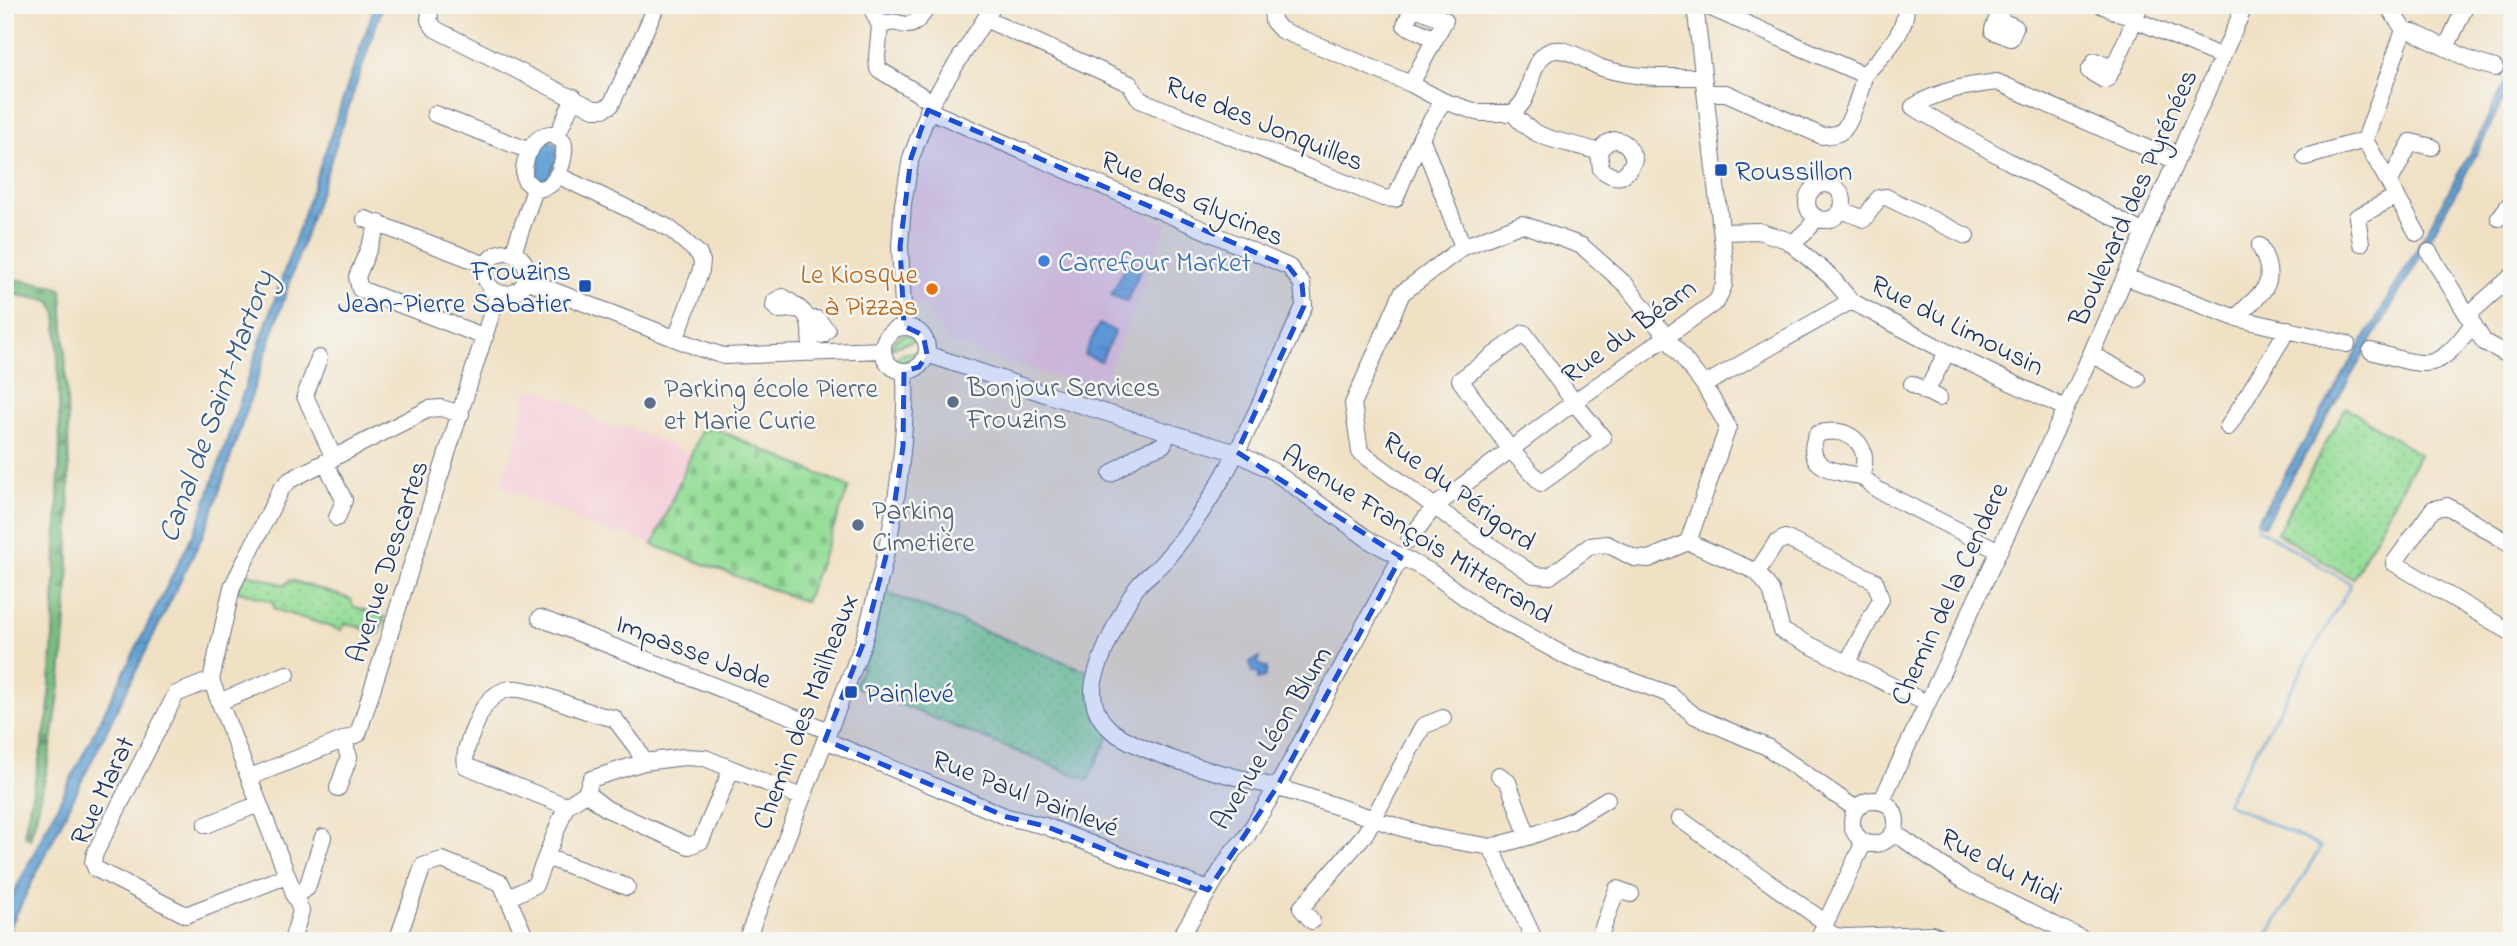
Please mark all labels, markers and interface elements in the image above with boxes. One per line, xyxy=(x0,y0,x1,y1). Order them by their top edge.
street label: Boulevard des Pyrénées xyxy=(2060,63,2210,335)
street label: Rue des Jonquilles xyxy=(1158,67,1369,184)
street label: Rue des Glycines xyxy=(1093,141,1290,259)
place label: Roussillon xyxy=(1735,153,1852,194)
marker: Roussillon xyxy=(1713,162,1729,178)
place label: Carrefour Market xyxy=(1058,244,1251,285)
place label: Frouzins Jean-Pierre Sabatier xyxy=(338,253,571,326)
marker: Carrefour Market xyxy=(1036,253,1052,269)
place label: Le Kiosque à Pizzas xyxy=(801,256,918,329)
water label: Canal de Saint-Martory xyxy=(148,265,288,549)
street label: Rue du Limousin xyxy=(1862,266,2051,389)
street label: Rue du Béarn xyxy=(1554,270,1706,396)
marker: Frouzins Jean-Pierre Sabatier xyxy=(577,278,593,294)
marker: Le Kiosque à Pizzas xyxy=(924,281,940,297)
place label: Bonjour Services Frouzins xyxy=(966,369,1160,442)
place label: Parking école Pierre et Marie Curie xyxy=(664,370,878,443)
marker: Bonjour Services Frouzins xyxy=(945,394,961,410)
marker: Parking école Pierre et Marie Curie xyxy=(642,395,658,411)
street label: Rue du Périgord xyxy=(1372,423,1544,563)
street label: Avenue François Mitterrand xyxy=(1273,436,1560,636)
street label: Avenue Descartes xyxy=(337,456,441,669)
street label: Chemin de la Cendere xyxy=(1881,476,2021,713)
place label: Parking Cimetière xyxy=(872,492,975,565)
marker: Parking Cimetière xyxy=(850,517,866,533)
street label: Chemin des Mailheaux xyxy=(743,588,871,836)
street label: Impasse Jade xyxy=(609,605,777,702)
street label: Avenue Léon Blum xyxy=(1202,639,1344,839)
place label: Painlevé xyxy=(865,675,955,716)
marker: Painlevé xyxy=(843,684,859,700)
street label: Rue Marat xyxy=(61,730,147,853)
street label: Rue Paul Painlevé xyxy=(925,741,1125,850)
street label: Rue du Midi xyxy=(1932,819,2068,917)

